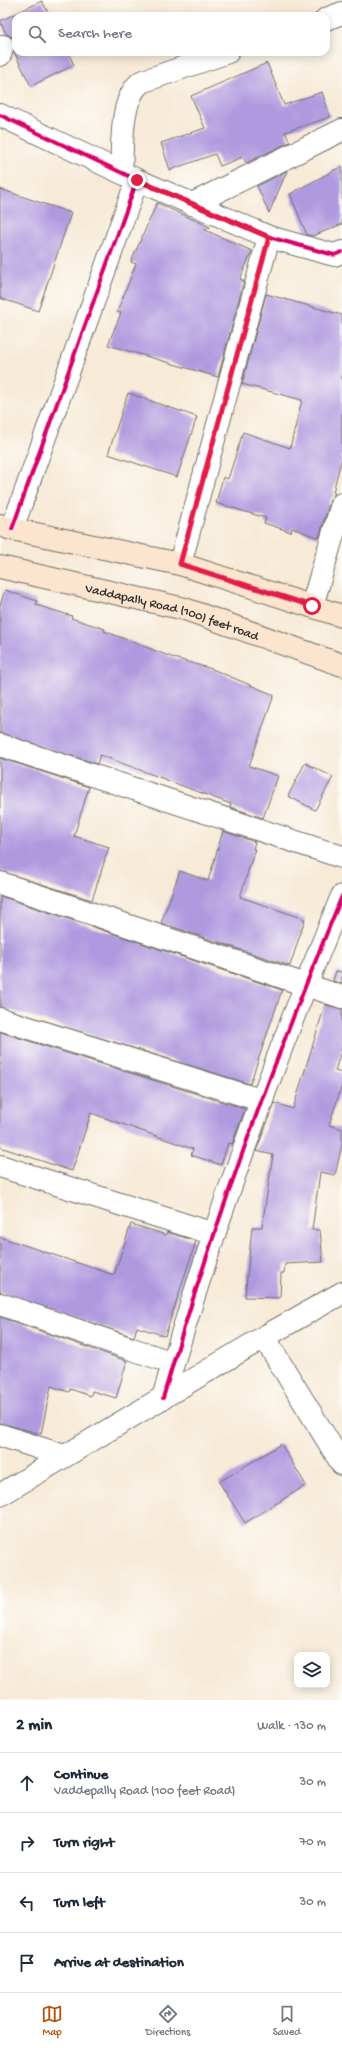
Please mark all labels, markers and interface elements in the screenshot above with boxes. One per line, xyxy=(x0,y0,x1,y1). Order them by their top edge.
search box xyxy=(12,12,330,56)
icon: search xyxy=(26,23,48,45)
text: Search here xyxy=(58,25,132,43)
route end xyxy=(128,171,146,189)
street label: Vaddapally Road (100) feet road xyxy=(83,581,262,645)
route start xyxy=(303,597,321,615)
map controls xyxy=(294,1652,330,1688)
button: layers xyxy=(294,1652,330,1688)
text: 2 min xyxy=(16,1716,52,1736)
text: Walk · 130 m xyxy=(257,1719,326,1734)
text: Continue xyxy=(54,1766,108,1784)
icon: ahead xyxy=(16,1772,38,1794)
text: 30 m xyxy=(300,1775,326,1790)
text: Vaddepally Road (100 feet Road) xyxy=(54,1784,235,1799)
icon: right xyxy=(16,1832,38,1854)
text: Turn right xyxy=(54,1834,114,1852)
text: 70 m xyxy=(300,1835,326,1850)
icon: left xyxy=(16,1892,38,1914)
text: Turn left xyxy=(54,1894,105,1912)
text: 30 m xyxy=(300,1895,326,1910)
icon: arrive xyxy=(16,1952,38,1974)
text: Arrive at destination xyxy=(54,1954,184,1972)
tab: Map xyxy=(41,2003,63,2039)
tab: Directions xyxy=(146,2003,190,2039)
tab: Saved xyxy=(273,2003,301,2039)

